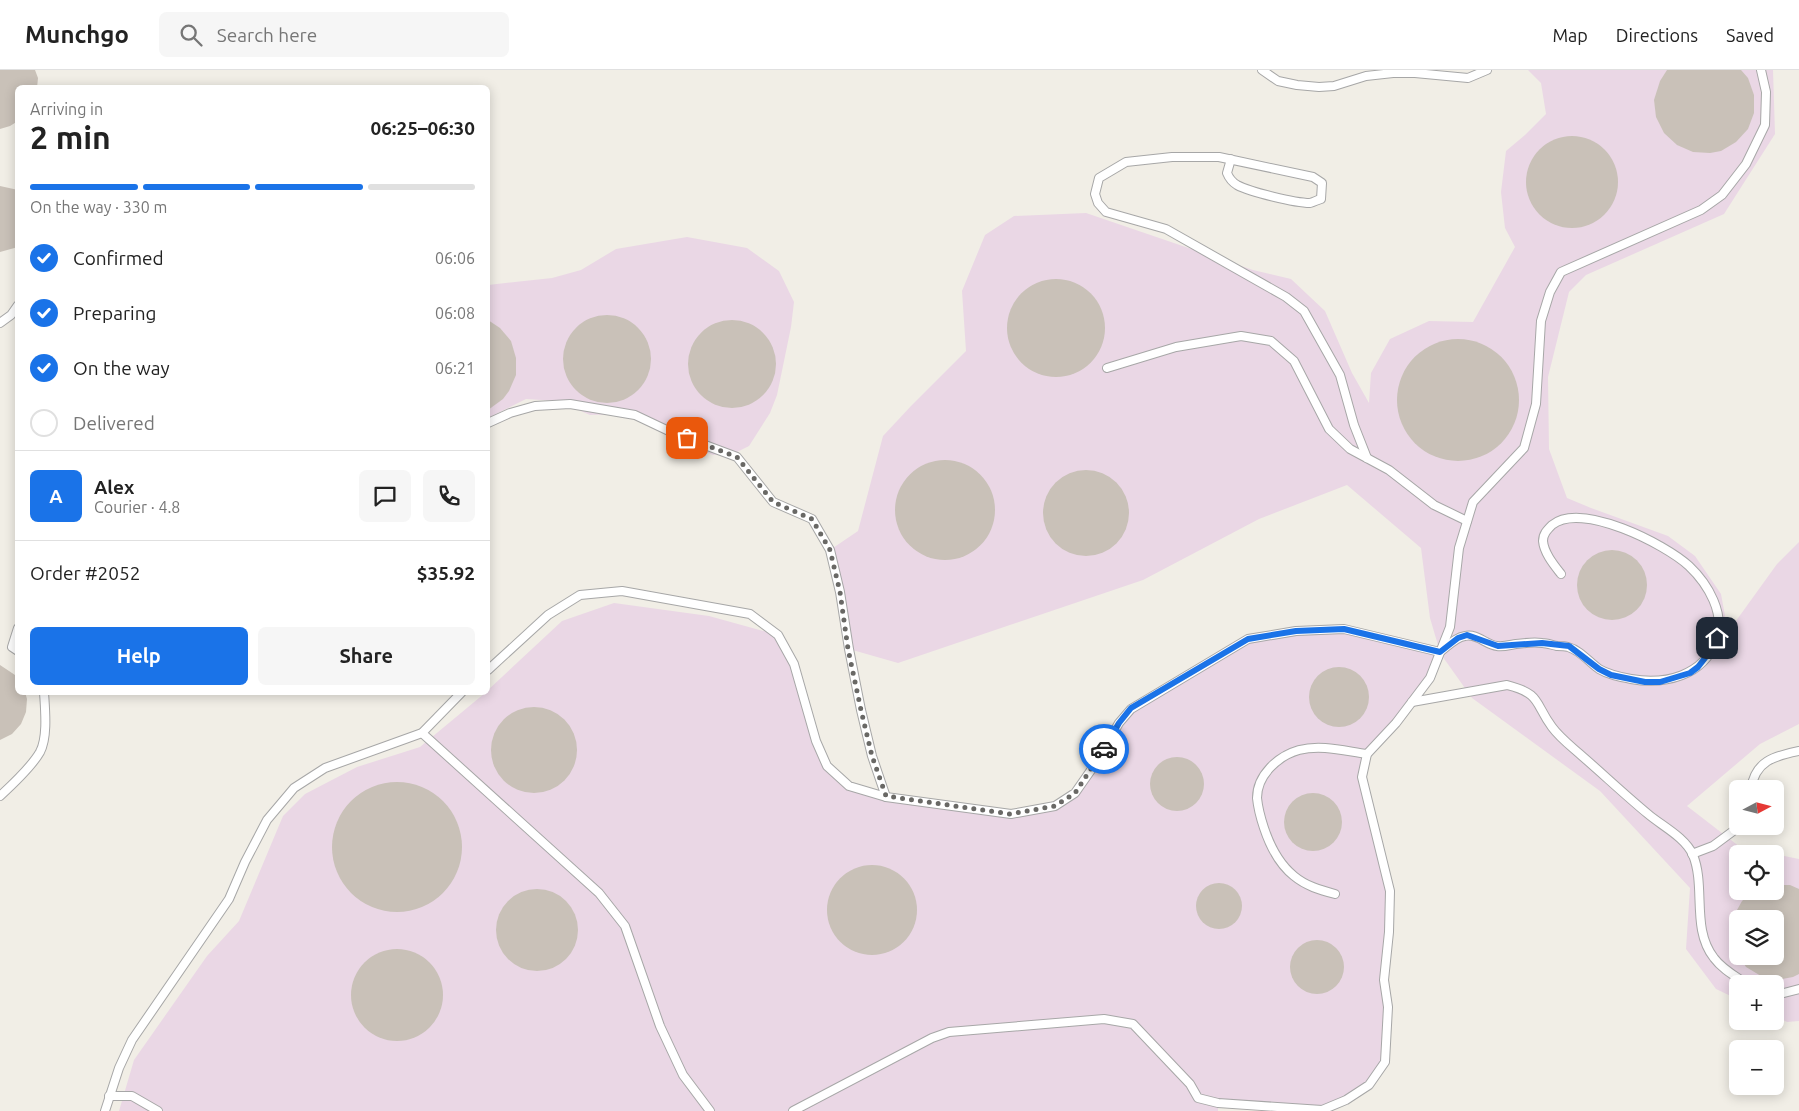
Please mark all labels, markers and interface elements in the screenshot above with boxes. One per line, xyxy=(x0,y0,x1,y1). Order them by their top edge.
search box xyxy=(159,12,509,57)
text: Munchgo xyxy=(25,21,129,48)
icon: search xyxy=(177,21,205,49)
text: Search here xyxy=(217,24,317,46)
text: Map xyxy=(1552,25,1588,45)
text: Directions xyxy=(1616,25,1698,45)
text: Saved xyxy=(1726,25,1774,45)
text: Arriving in xyxy=(30,100,103,118)
text: 06:25–06:30 xyxy=(370,117,475,139)
text: 2 min xyxy=(30,119,111,155)
text: On the way · 330 m xyxy=(30,198,167,216)
icon: check xyxy=(30,244,58,272)
text: Confirmed xyxy=(73,247,164,269)
text: 06:06 xyxy=(435,249,475,267)
icon: check xyxy=(30,299,58,327)
text: Preparing xyxy=(73,302,157,324)
text: 06:08 xyxy=(435,304,475,322)
icon: check xyxy=(30,354,58,382)
text: On the way xyxy=(73,357,170,379)
text: 06:21 xyxy=(435,359,475,377)
text: Delivered xyxy=(73,412,155,434)
pin xyxy=(666,417,708,459)
icon: bag xyxy=(673,424,701,452)
button: chat xyxy=(359,470,411,522)
button: phone xyxy=(423,470,475,522)
text: Alex xyxy=(94,476,134,498)
text: A xyxy=(49,485,63,507)
text: Courier · 4.8 xyxy=(94,498,180,516)
text: Order #2052 xyxy=(30,562,140,584)
text: $35.92 xyxy=(417,562,475,584)
pin xyxy=(1696,617,1738,659)
icon: home xyxy=(1703,624,1731,652)
button: Help xyxy=(30,627,248,685)
button: Share xyxy=(258,627,475,685)
courier xyxy=(1079,724,1129,774)
icon: car xyxy=(1090,735,1118,763)
north arrow xyxy=(1729,780,1784,835)
map controls xyxy=(1729,780,1784,1095)
button: locate xyxy=(1729,845,1784,900)
button: layers xyxy=(1729,910,1784,965)
button: + xyxy=(1729,975,1784,1030)
button: − xyxy=(1729,1040,1784,1095)

